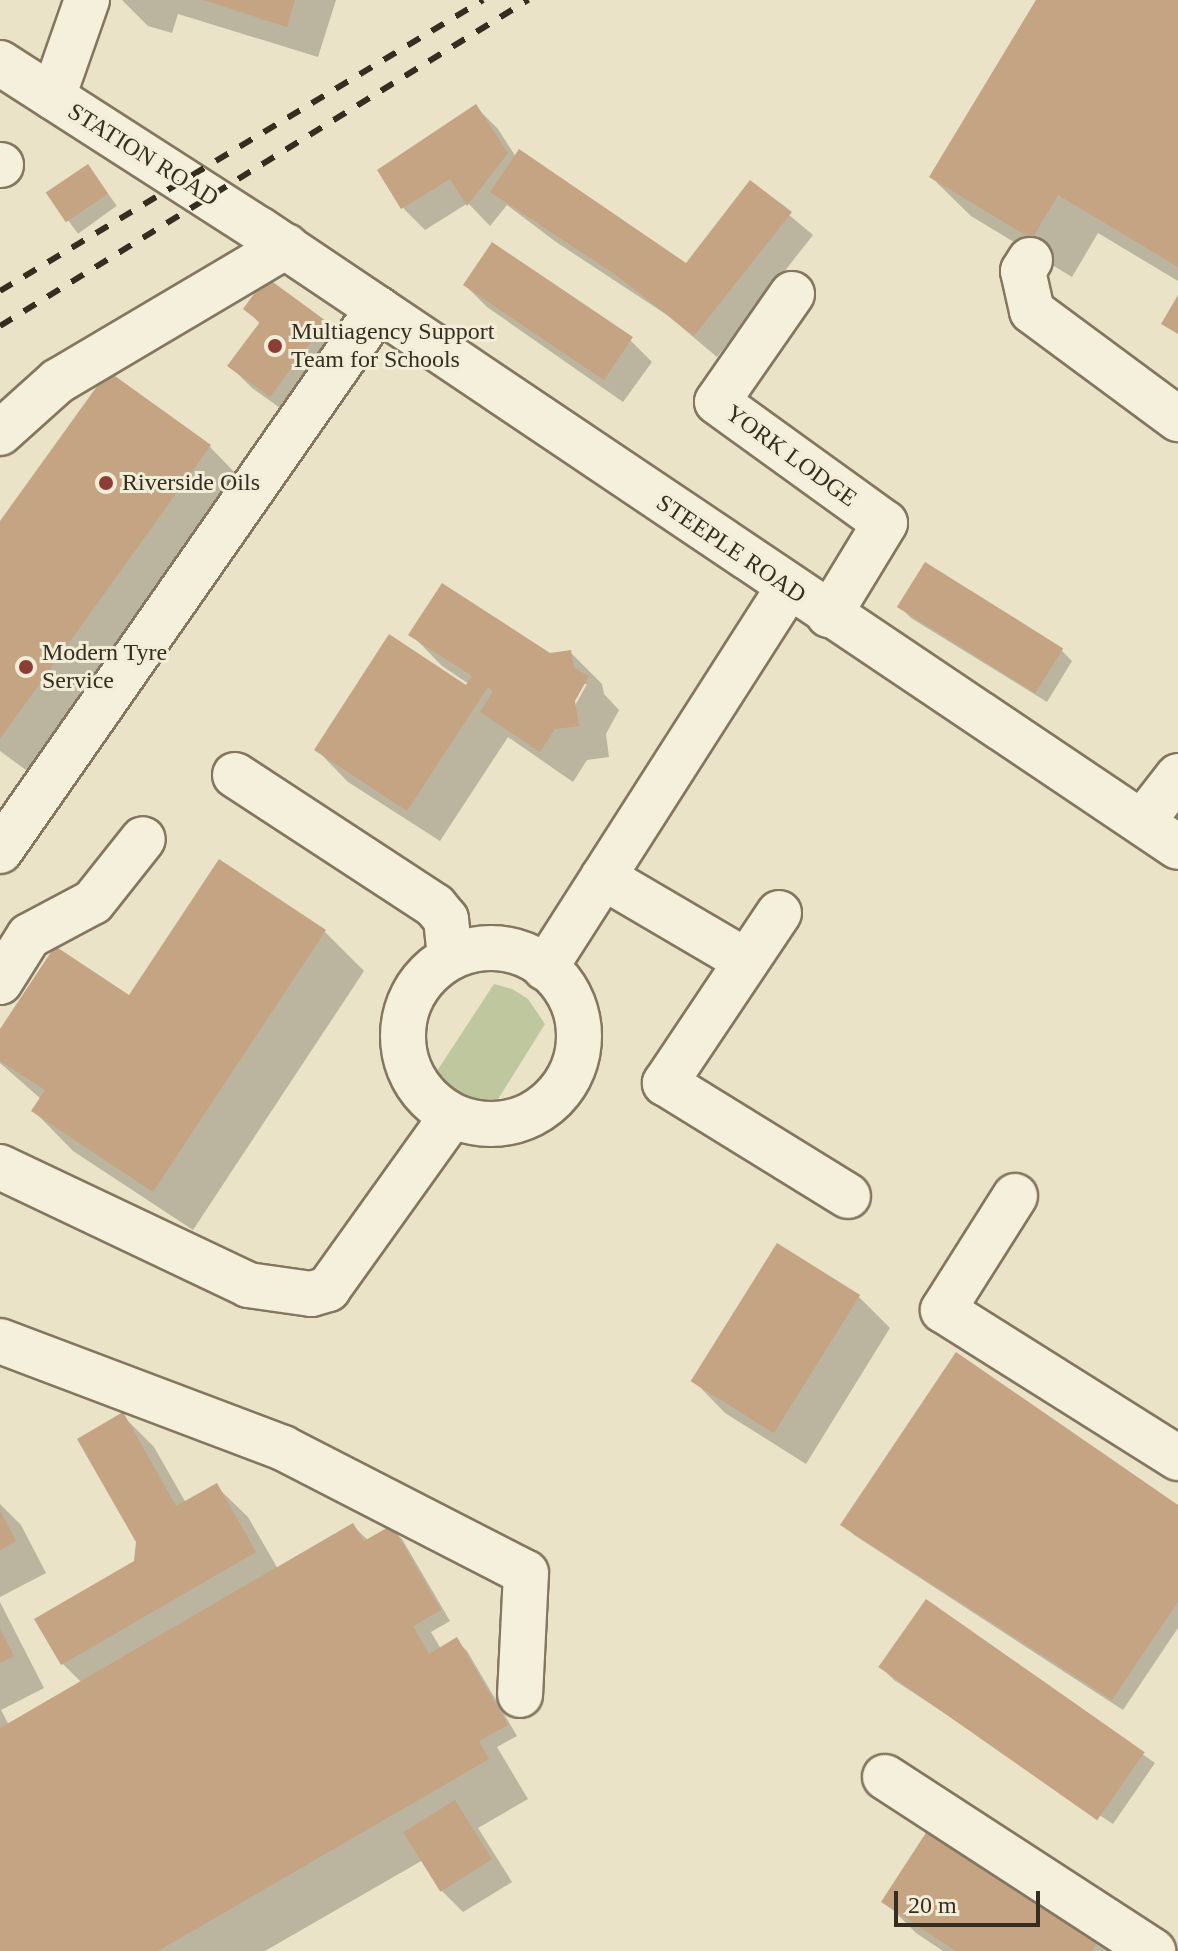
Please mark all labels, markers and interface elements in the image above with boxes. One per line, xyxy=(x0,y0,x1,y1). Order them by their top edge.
street label: STATION ROAD xyxy=(62,97,224,213)
place label: Multiagency Support Team for Schools xyxy=(291,318,494,374)
marker: Multiagency Support Team for Schools xyxy=(266,337,284,355)
street label: YORK LODGE xyxy=(720,399,862,513)
place label: Riverside Oils xyxy=(122,469,260,497)
marker: Riverside Oils xyxy=(97,474,115,492)
street label: STEEPLE ROAD xyxy=(651,488,811,610)
place label: Modern Tyre Service xyxy=(42,639,168,695)
marker: Modern Tyre Service xyxy=(17,658,35,676)
scale bar xyxy=(898,1875,1044,1925)
text: 20 m xyxy=(908,1892,957,1918)

